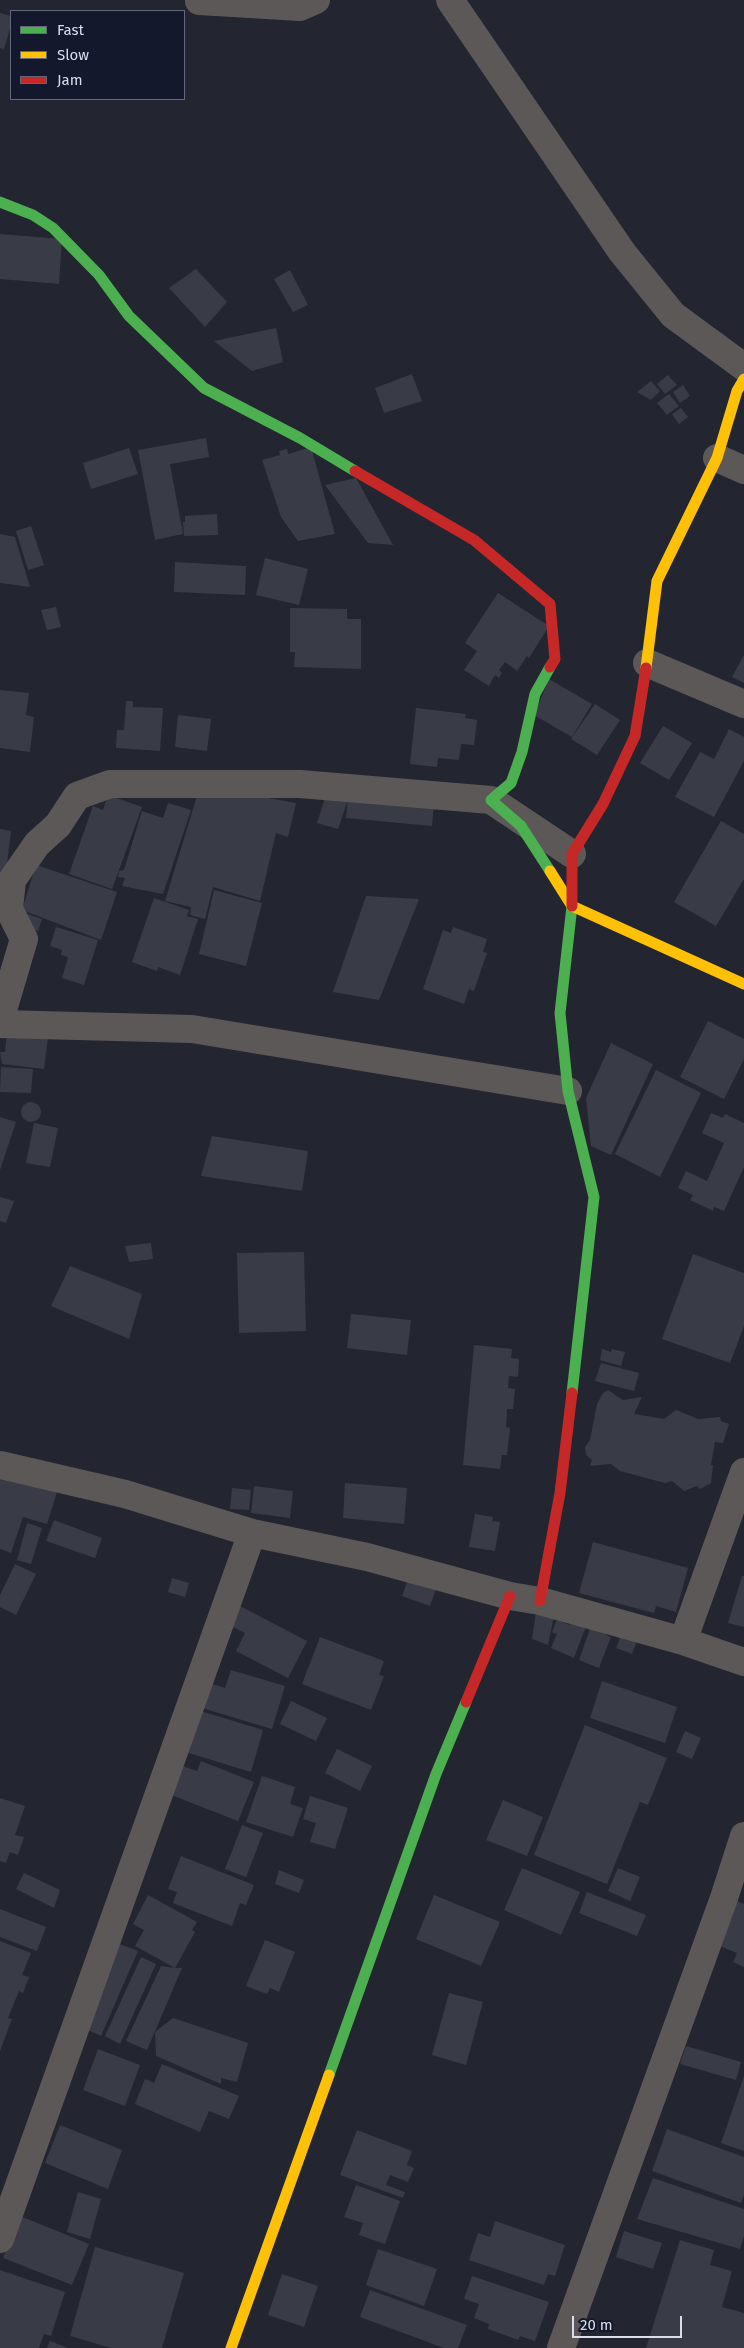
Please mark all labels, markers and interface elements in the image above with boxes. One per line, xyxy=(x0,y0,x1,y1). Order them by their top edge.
legend xyxy=(10,10,185,100)
text: Fast xyxy=(57,21,84,39)
text: Slow xyxy=(57,46,89,64)
text: Jam xyxy=(57,71,83,89)
scale bar xyxy=(574,2306,684,2338)
text: 20 m xyxy=(580,2316,613,2334)

